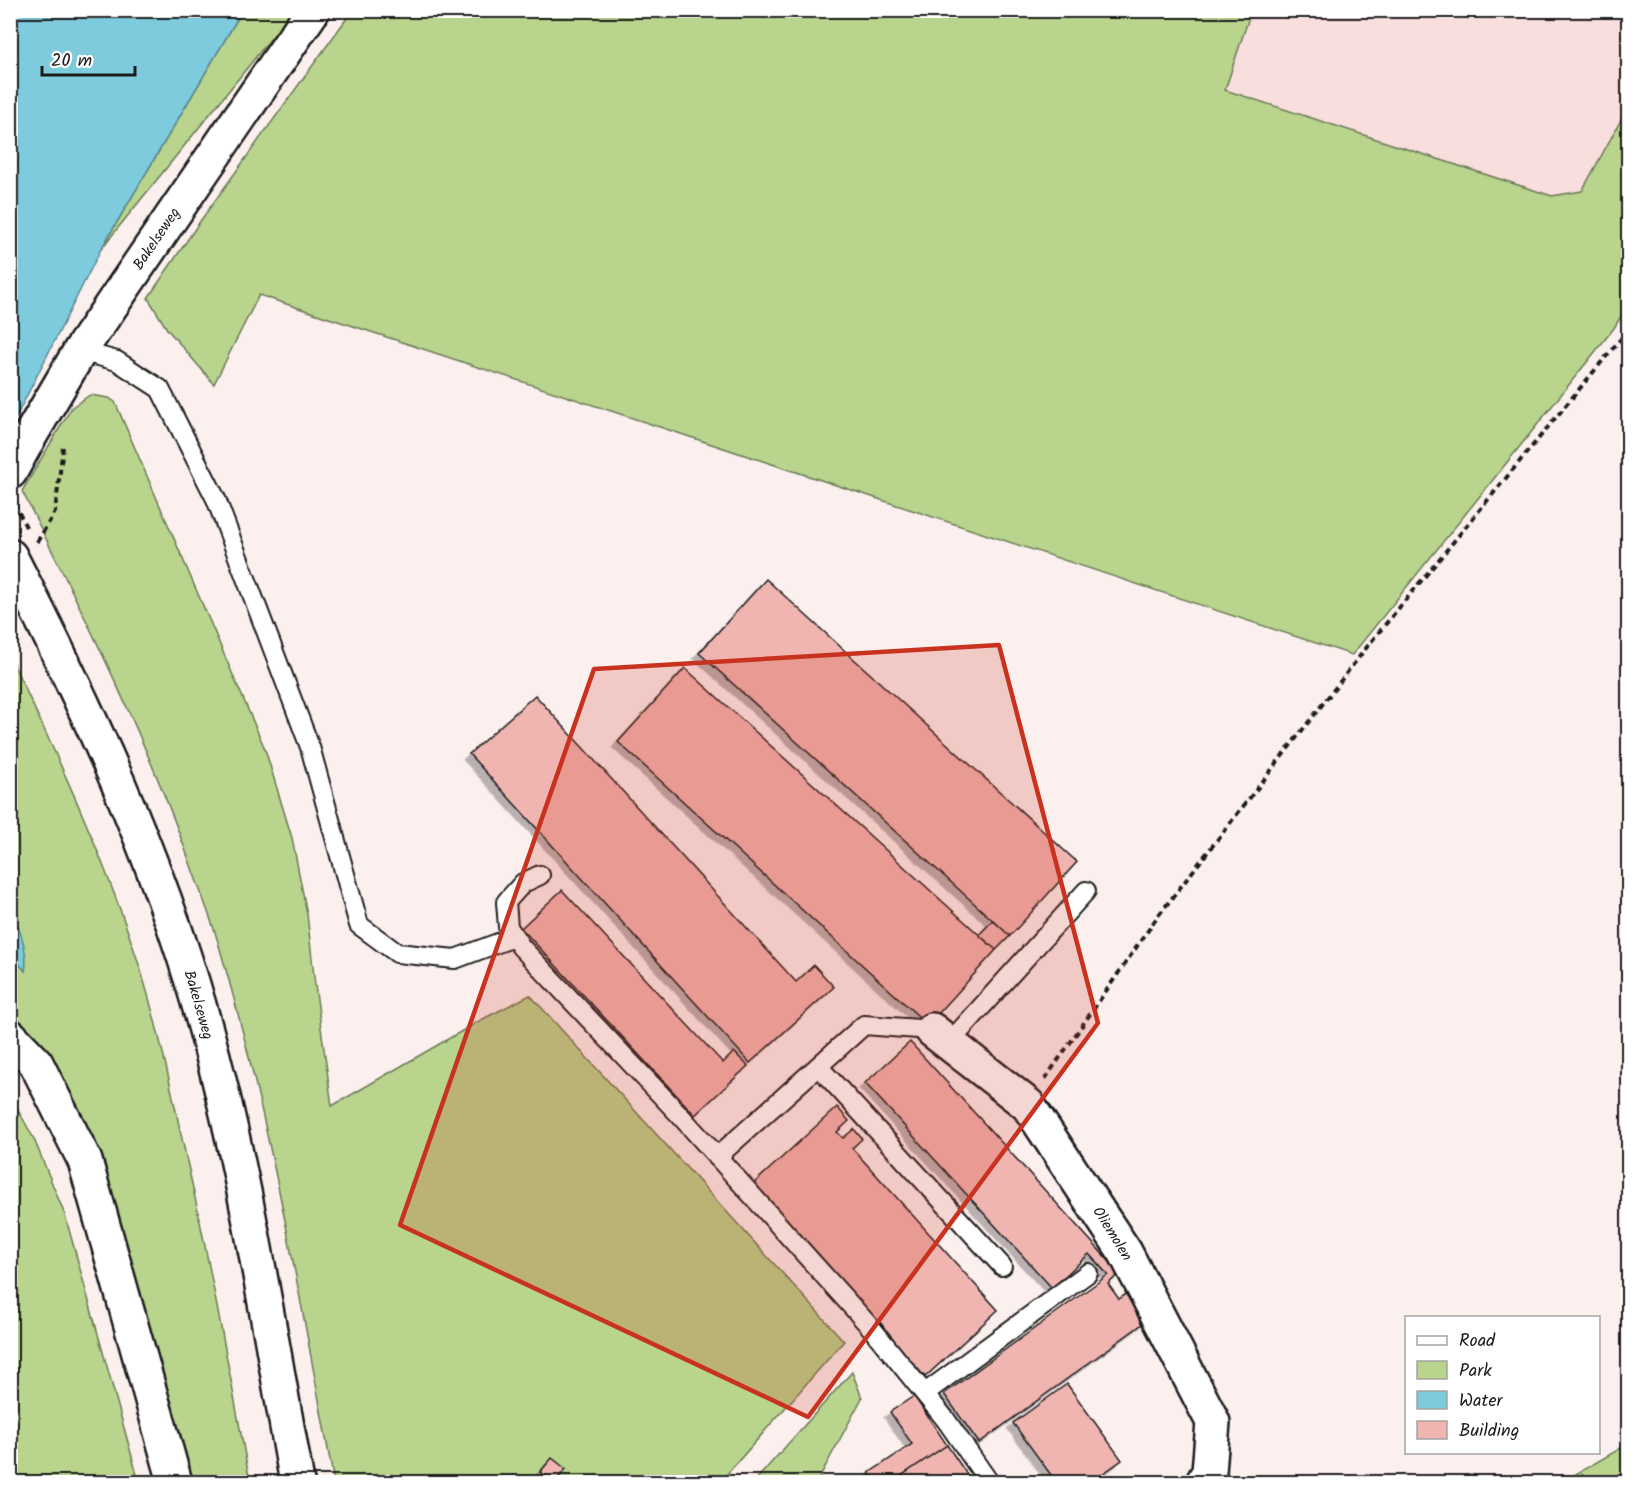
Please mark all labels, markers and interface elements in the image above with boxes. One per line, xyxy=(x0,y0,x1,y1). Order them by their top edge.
scale bar xyxy=(42,39,135,77)
text: 20 m xyxy=(51,47,92,76)
street label: Bakelseweg xyxy=(127,203,187,275)
street label: Bakelseweg xyxy=(177,967,219,1043)
street label: Oliemolen xyxy=(1086,1202,1138,1266)
legend xyxy=(1405,1316,1600,1454)
text: Road xyxy=(1459,1327,1496,1356)
text: Park xyxy=(1459,1357,1492,1386)
text: Water xyxy=(1459,1387,1504,1416)
text: Building xyxy=(1459,1417,1519,1446)

